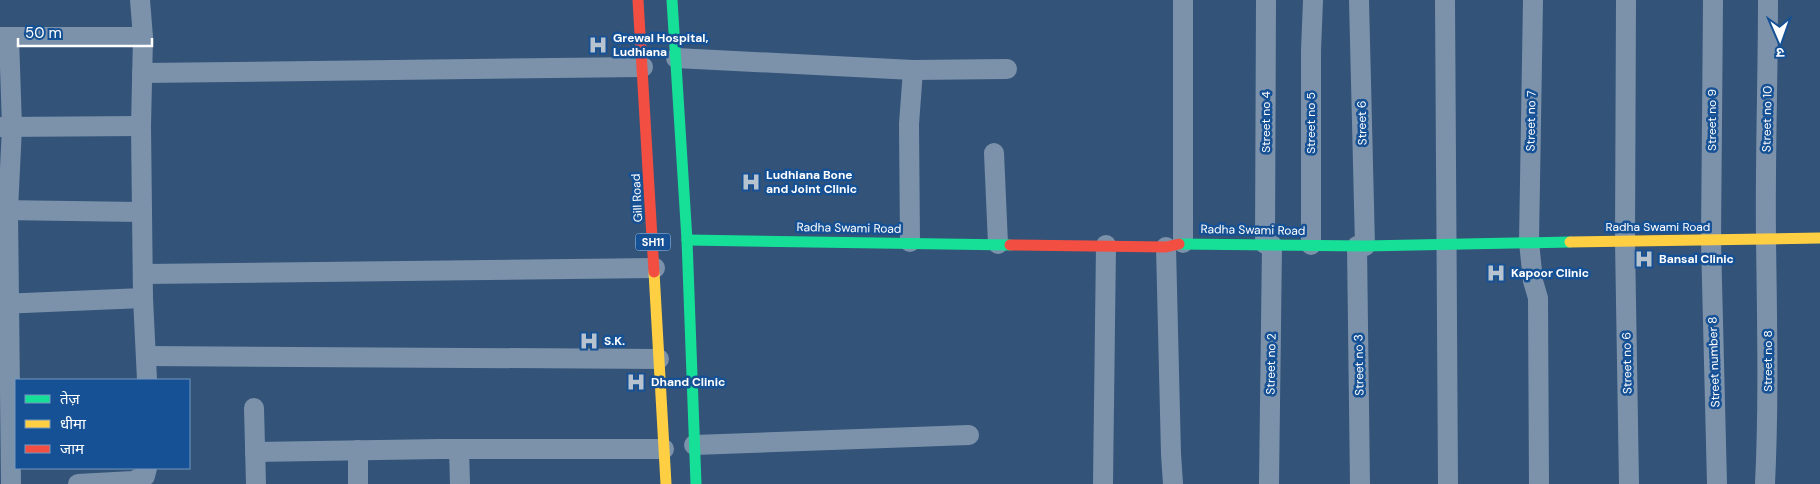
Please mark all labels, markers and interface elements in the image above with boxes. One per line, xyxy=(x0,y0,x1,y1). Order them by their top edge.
scale bar xyxy=(18,15,151,47)
north arrow xyxy=(1755,15,1805,65)
text: 50 m xyxy=(25,23,62,43)
place label: Grewal Hospital, Ludhiana xyxy=(613,30,709,60)
hospital icon: Grewal Hospital, Ludhiana xyxy=(587,34,609,56)
text: उ xyxy=(1775,44,1785,62)
street label: Street no 10 xyxy=(1758,86,1776,152)
street label: Street no 9 xyxy=(1704,89,1720,151)
street label: Street no 7 xyxy=(1522,90,1540,152)
street label: Street no 4 xyxy=(1258,91,1274,153)
street label: Street no 5 xyxy=(1303,92,1319,154)
street label: Street 6 xyxy=(1354,100,1370,146)
place label: Ludhiana Bone and Joint Clinic xyxy=(766,167,857,197)
hospital icon: Ludhiana Bone and Joint Clinic xyxy=(740,171,762,193)
street label: Gill Road xyxy=(628,173,646,223)
street label: Radha Swami Road xyxy=(796,219,902,237)
street label: Radha Swami Road xyxy=(1606,219,1710,235)
street label: Radha Swami Road xyxy=(1200,221,1306,239)
road number: SH11 xyxy=(636,233,670,250)
hospital icon: Bansal Clinic xyxy=(1633,248,1655,270)
place label: Bansal Clinic xyxy=(1659,251,1734,267)
hospital icon: Kapoor Clinic xyxy=(1485,262,1507,284)
place label: Kapoor Clinic xyxy=(1511,265,1589,281)
street label: Street number 8 xyxy=(1704,316,1724,408)
hospital icon: S.K. xyxy=(578,330,600,352)
street label: Street no 8 xyxy=(1760,330,1776,392)
street label: Street no 6 xyxy=(1618,332,1636,394)
place label: S.K. xyxy=(604,333,625,349)
street label: Street no 2 xyxy=(1262,333,1280,395)
street label: Street no 3 xyxy=(1350,334,1368,396)
hospital icon: Dhand Clinic xyxy=(625,371,647,393)
place label: Dhand Clinic xyxy=(651,374,725,390)
legend xyxy=(15,379,190,469)
text: तेज़ xyxy=(60,389,81,409)
text: धीमा xyxy=(60,414,87,434)
text: जाम xyxy=(60,439,85,459)

